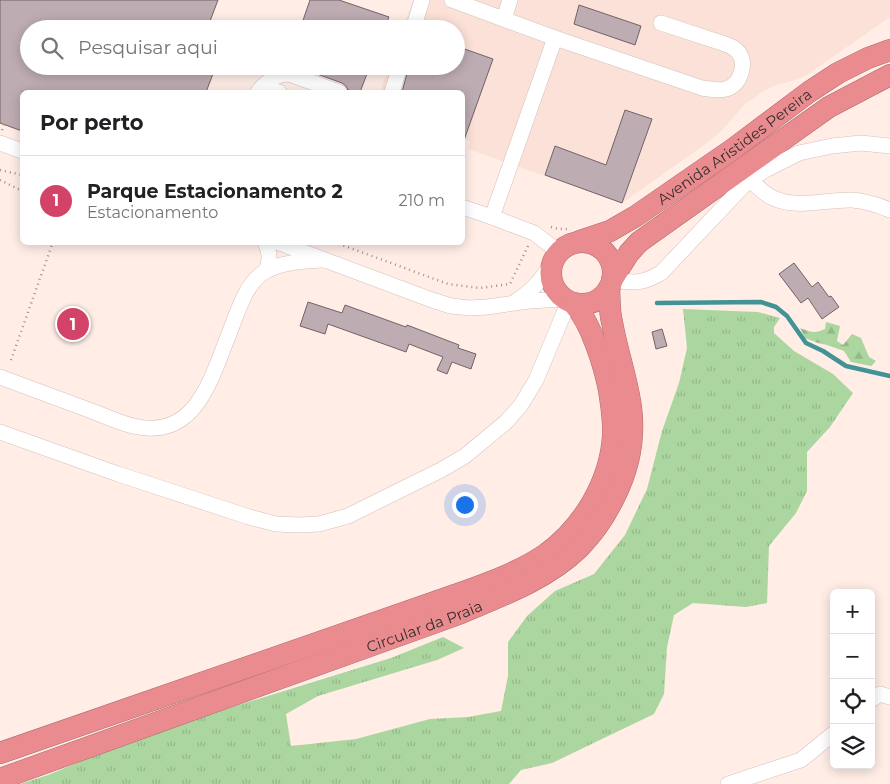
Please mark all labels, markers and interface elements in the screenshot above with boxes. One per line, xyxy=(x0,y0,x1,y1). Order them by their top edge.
search box xyxy=(20,20,465,75)
icon: search xyxy=(38,34,66,62)
text: Pesquisar aqui xyxy=(78,36,218,59)
street label: Avenida Aristides Pereira xyxy=(653,84,815,208)
text: Por perto xyxy=(40,110,144,135)
text: Parque Estacionamento 2 xyxy=(87,180,343,203)
text: 1 xyxy=(53,191,59,210)
text: 210 m xyxy=(398,191,445,210)
text: Estacionamento xyxy=(87,203,218,222)
pin: 1 xyxy=(57,305,89,343)
your location xyxy=(452,492,478,518)
map controls xyxy=(830,589,875,769)
button: + xyxy=(830,589,875,634)
street label: Circular da Praia xyxy=(364,596,485,656)
button: − xyxy=(830,634,875,679)
button: locate xyxy=(830,679,875,724)
button: layers xyxy=(830,724,875,769)

